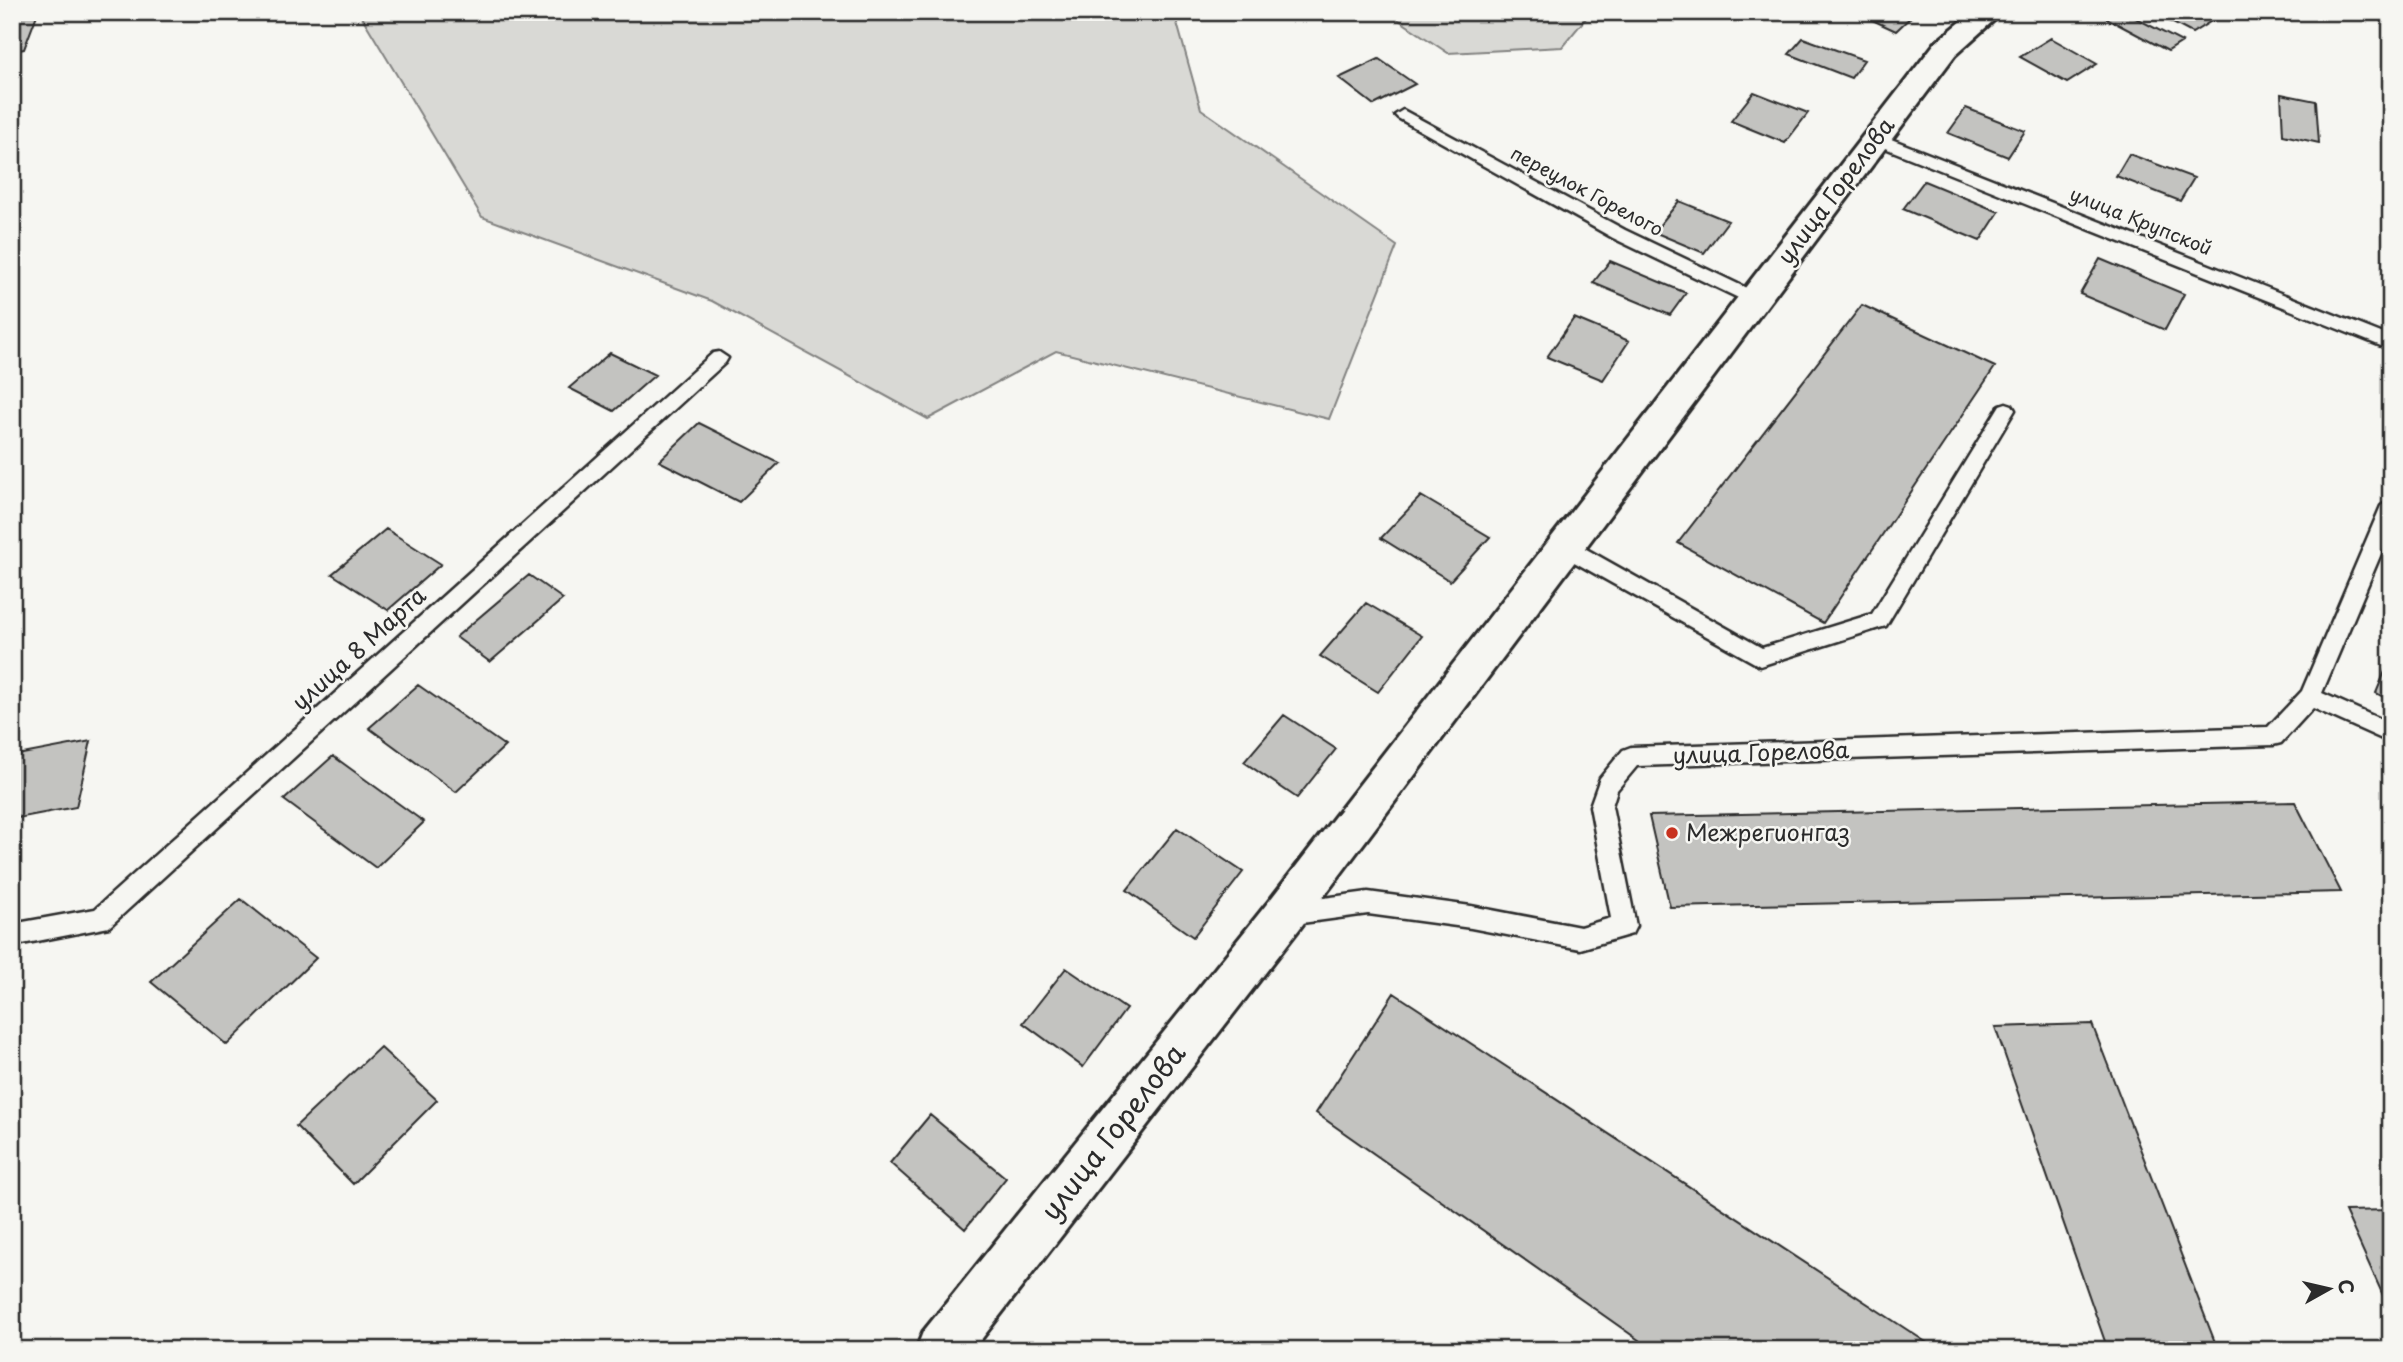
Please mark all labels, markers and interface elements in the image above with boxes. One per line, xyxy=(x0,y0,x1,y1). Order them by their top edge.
street label: улица Горелова xyxy=(1768,109,1902,271)
street label: переулок Горелого xyxy=(1506,138,1669,242)
street label: улица Крупской xyxy=(2066,179,2217,261)
street label: улица 8 Марта xyxy=(283,578,433,718)
street label: улица Горелова xyxy=(1672,731,1850,772)
place label: Межрегионгаз xyxy=(1686,814,1850,849)
marker: Межрегионгаз xyxy=(1664,825,1680,841)
street label: улица Горелова xyxy=(1029,1033,1195,1229)
north arrow xyxy=(2294,1254,2364,1324)
text: С xyxy=(2332,1277,2362,1296)

